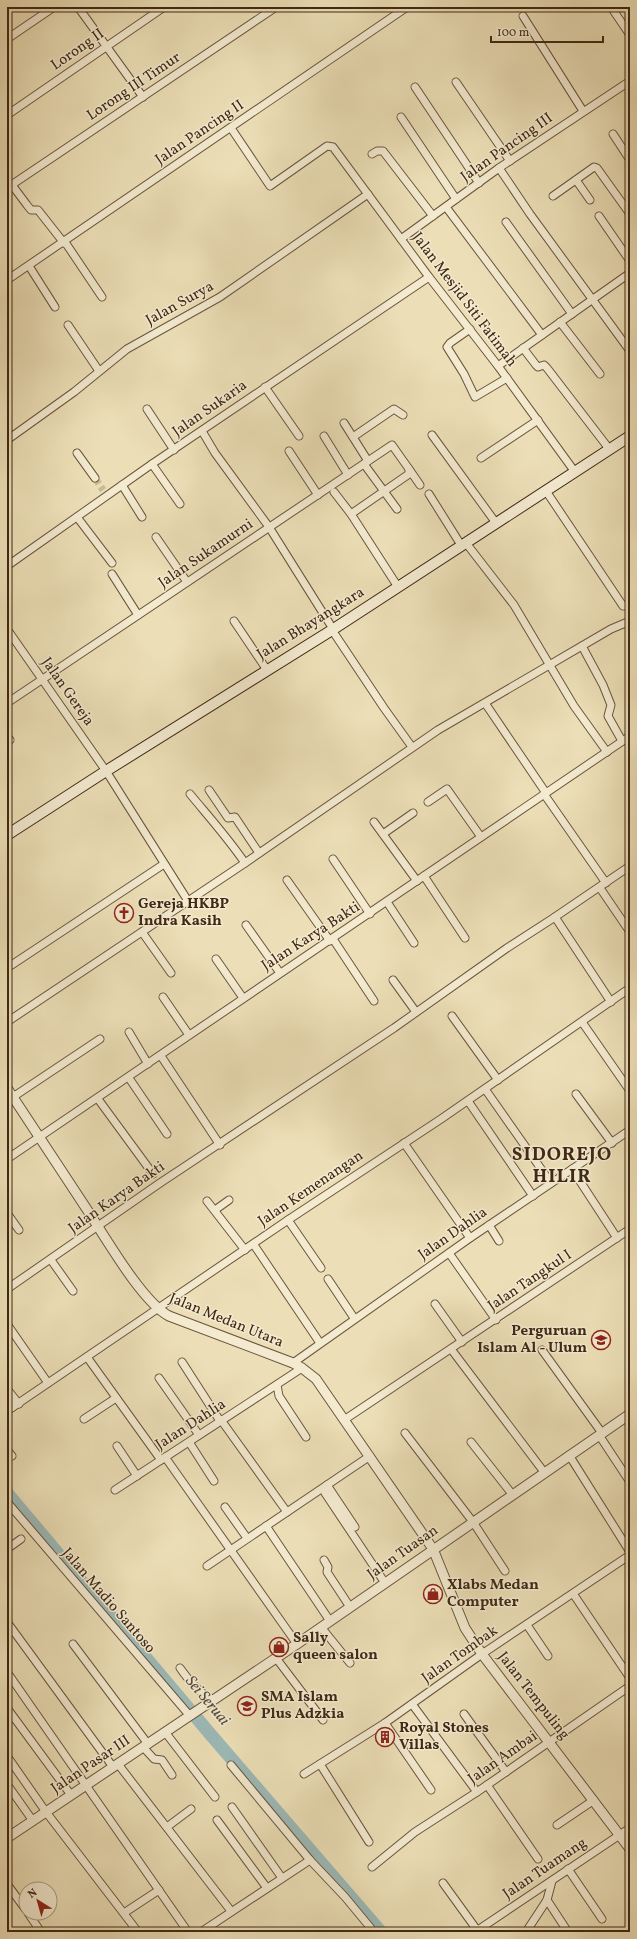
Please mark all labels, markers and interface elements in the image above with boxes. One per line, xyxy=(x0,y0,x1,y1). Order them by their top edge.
scale bar xyxy=(491,18,603,44)
street label: Lorong II xyxy=(47,24,109,76)
text: 100 m xyxy=(497,25,530,41)
street label: Lorong III Timur xyxy=(83,48,185,126)
street label: Jalan Pancing II xyxy=(151,96,249,170)
street label: Jalan Pancing III xyxy=(457,108,557,188)
street label: Jalan Mesjid Siti Fatimah xyxy=(406,228,522,372)
street label: Jalan Surya xyxy=(142,277,218,331)
street label: Jalan Sukaria xyxy=(168,375,252,443)
street label: Jalan Sukamurni xyxy=(154,514,258,594)
street label: Jalan Bhayangkara xyxy=(253,582,369,666)
street label: Jalan Gereja xyxy=(36,653,98,731)
place label: Gereja HKBP Indra Kasih xyxy=(138,894,230,932)
street label: Jalan Karya Bakti xyxy=(258,897,364,977)
church icon: Gereja HKBP Indra Kasih xyxy=(113,902,135,924)
district label: SIDOREJO HILIR xyxy=(512,1142,612,1190)
street label: Jalan Kemenangan xyxy=(254,1146,368,1232)
street label: Jalan Karya Bakti xyxy=(64,1157,170,1239)
street label: Jalan Dahlia xyxy=(414,1202,492,1266)
street label: Jalan Tangkul I xyxy=(484,1245,576,1317)
street label: Jalan Medan Utara xyxy=(166,1288,286,1354)
place label: Perguruan Islam Al - Ulum xyxy=(477,1321,587,1359)
school or university icon: Perguruan Islam Al - Ulum xyxy=(590,1329,612,1351)
street label: Jalan Dahlia xyxy=(152,1394,230,1456)
street label: Jalan Tuasan xyxy=(363,1521,443,1585)
street label: Jalan Madio Santoso xyxy=(56,1544,160,1658)
place label: Xlabs Medan Computer xyxy=(447,1575,539,1613)
shop icon: Xlabs Medan Computer xyxy=(422,1583,444,1605)
street label: Jalan Tombak xyxy=(418,1621,502,1689)
place label: Sally queen salon xyxy=(293,1628,378,1666)
shop icon: Sally queen salon xyxy=(268,1636,290,1658)
street label: Jalan Tempuling xyxy=(492,1648,574,1745)
water label: Sei Seruai xyxy=(180,1671,235,1731)
place label: SMA Islam Plus Adzkia xyxy=(261,1687,344,1725)
school or university icon: SMA Islam Plus Adzkia xyxy=(236,1695,258,1717)
place label: Royal Stones Villas xyxy=(399,1718,489,1756)
building icon: Royal Stones Villas xyxy=(374,1726,396,1748)
street label: Jalan Ambai xyxy=(464,1726,542,1790)
street label: Jalan Pasar III xyxy=(47,1731,135,1799)
street label: Jalan Tuamang xyxy=(499,1833,591,1905)
north arrow xyxy=(18,1881,58,1921)
text: N xyxy=(25,1886,41,1903)

